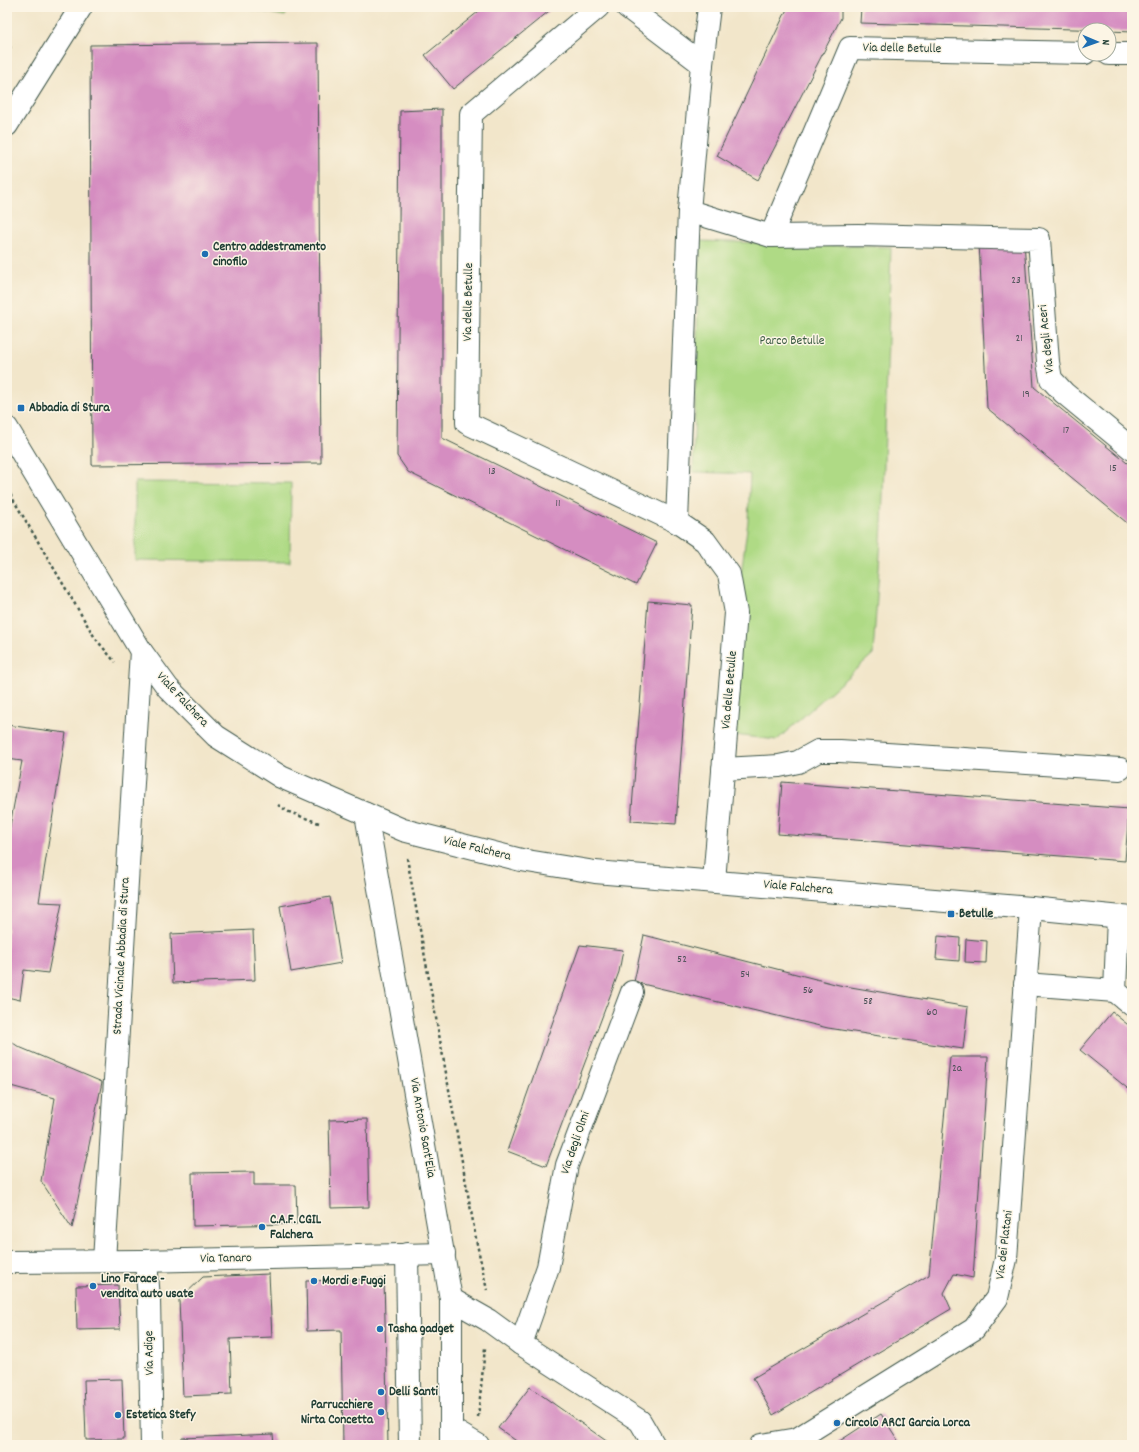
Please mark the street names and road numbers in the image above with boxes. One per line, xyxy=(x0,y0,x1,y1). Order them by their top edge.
street label: Via delle Betulle xyxy=(863,39,942,59)
street label: Via delle Betulle xyxy=(459,262,479,341)
street label: Via degli Aceri xyxy=(1034,303,1060,374)
street label: Via delle Betulle xyxy=(717,650,743,730)
street label: Viale Falchera xyxy=(151,668,213,732)
street label: Viale Falchera xyxy=(441,831,514,867)
street label: Strada Vicinale Abbadia di Stura xyxy=(108,876,136,1035)
street label: Viale Falchera xyxy=(763,876,834,901)
street label: Via Antonio Sant'Elia xyxy=(404,1077,440,1180)
street label: Via degli Olmi xyxy=(556,1108,596,1177)
street label: Via dei Platani xyxy=(991,1209,1019,1281)
street label: Via Tanaro xyxy=(200,1249,252,1269)
street label: Via Adige xyxy=(140,1330,160,1376)

